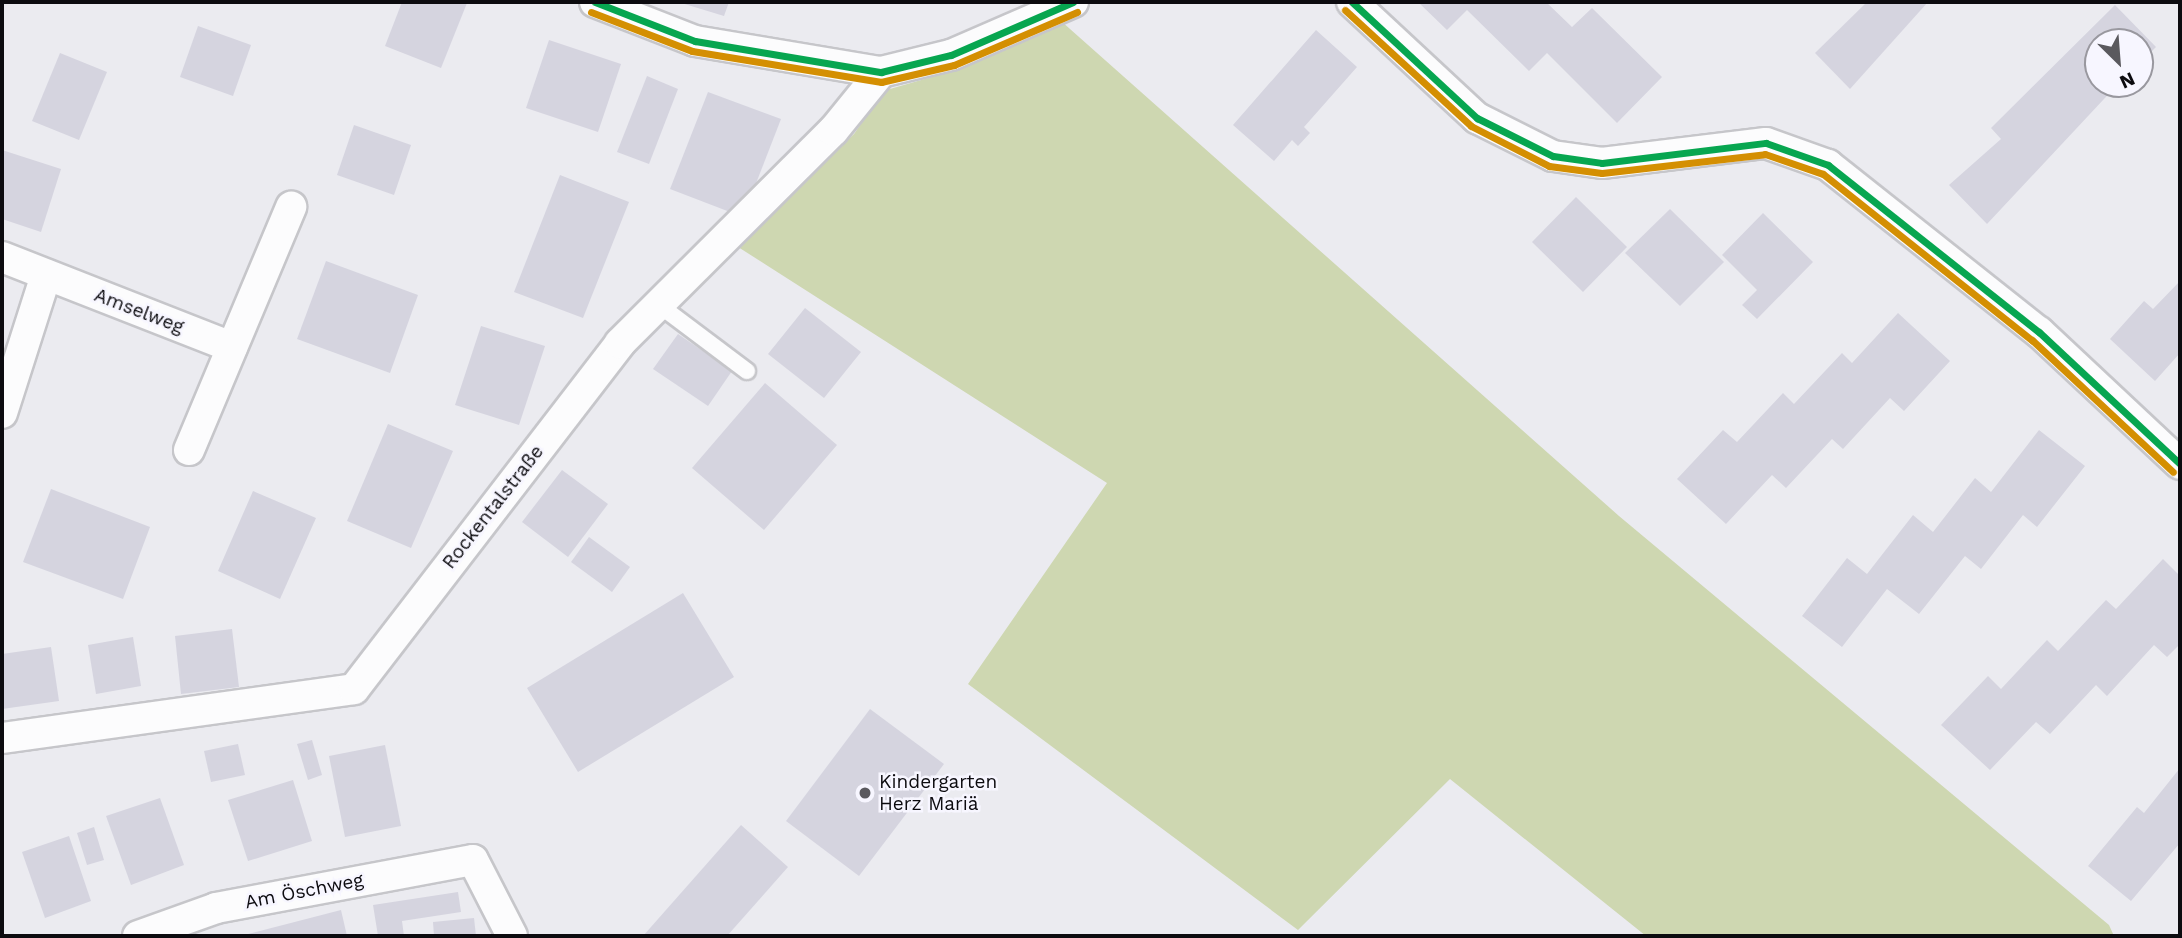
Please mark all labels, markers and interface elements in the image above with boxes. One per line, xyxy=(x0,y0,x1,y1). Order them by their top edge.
north arrow xyxy=(2084,28,2154,98)
text: N xyxy=(2116,67,2138,94)
street label: Amselweg xyxy=(91,284,187,338)
street label: Rockentalstraße xyxy=(438,441,548,573)
place label: Kindergarten Herz Mariä xyxy=(879,771,997,815)
marker: Kindergarten Herz Mariä xyxy=(857,785,873,801)
street label: Am Öschweg xyxy=(243,868,365,914)

